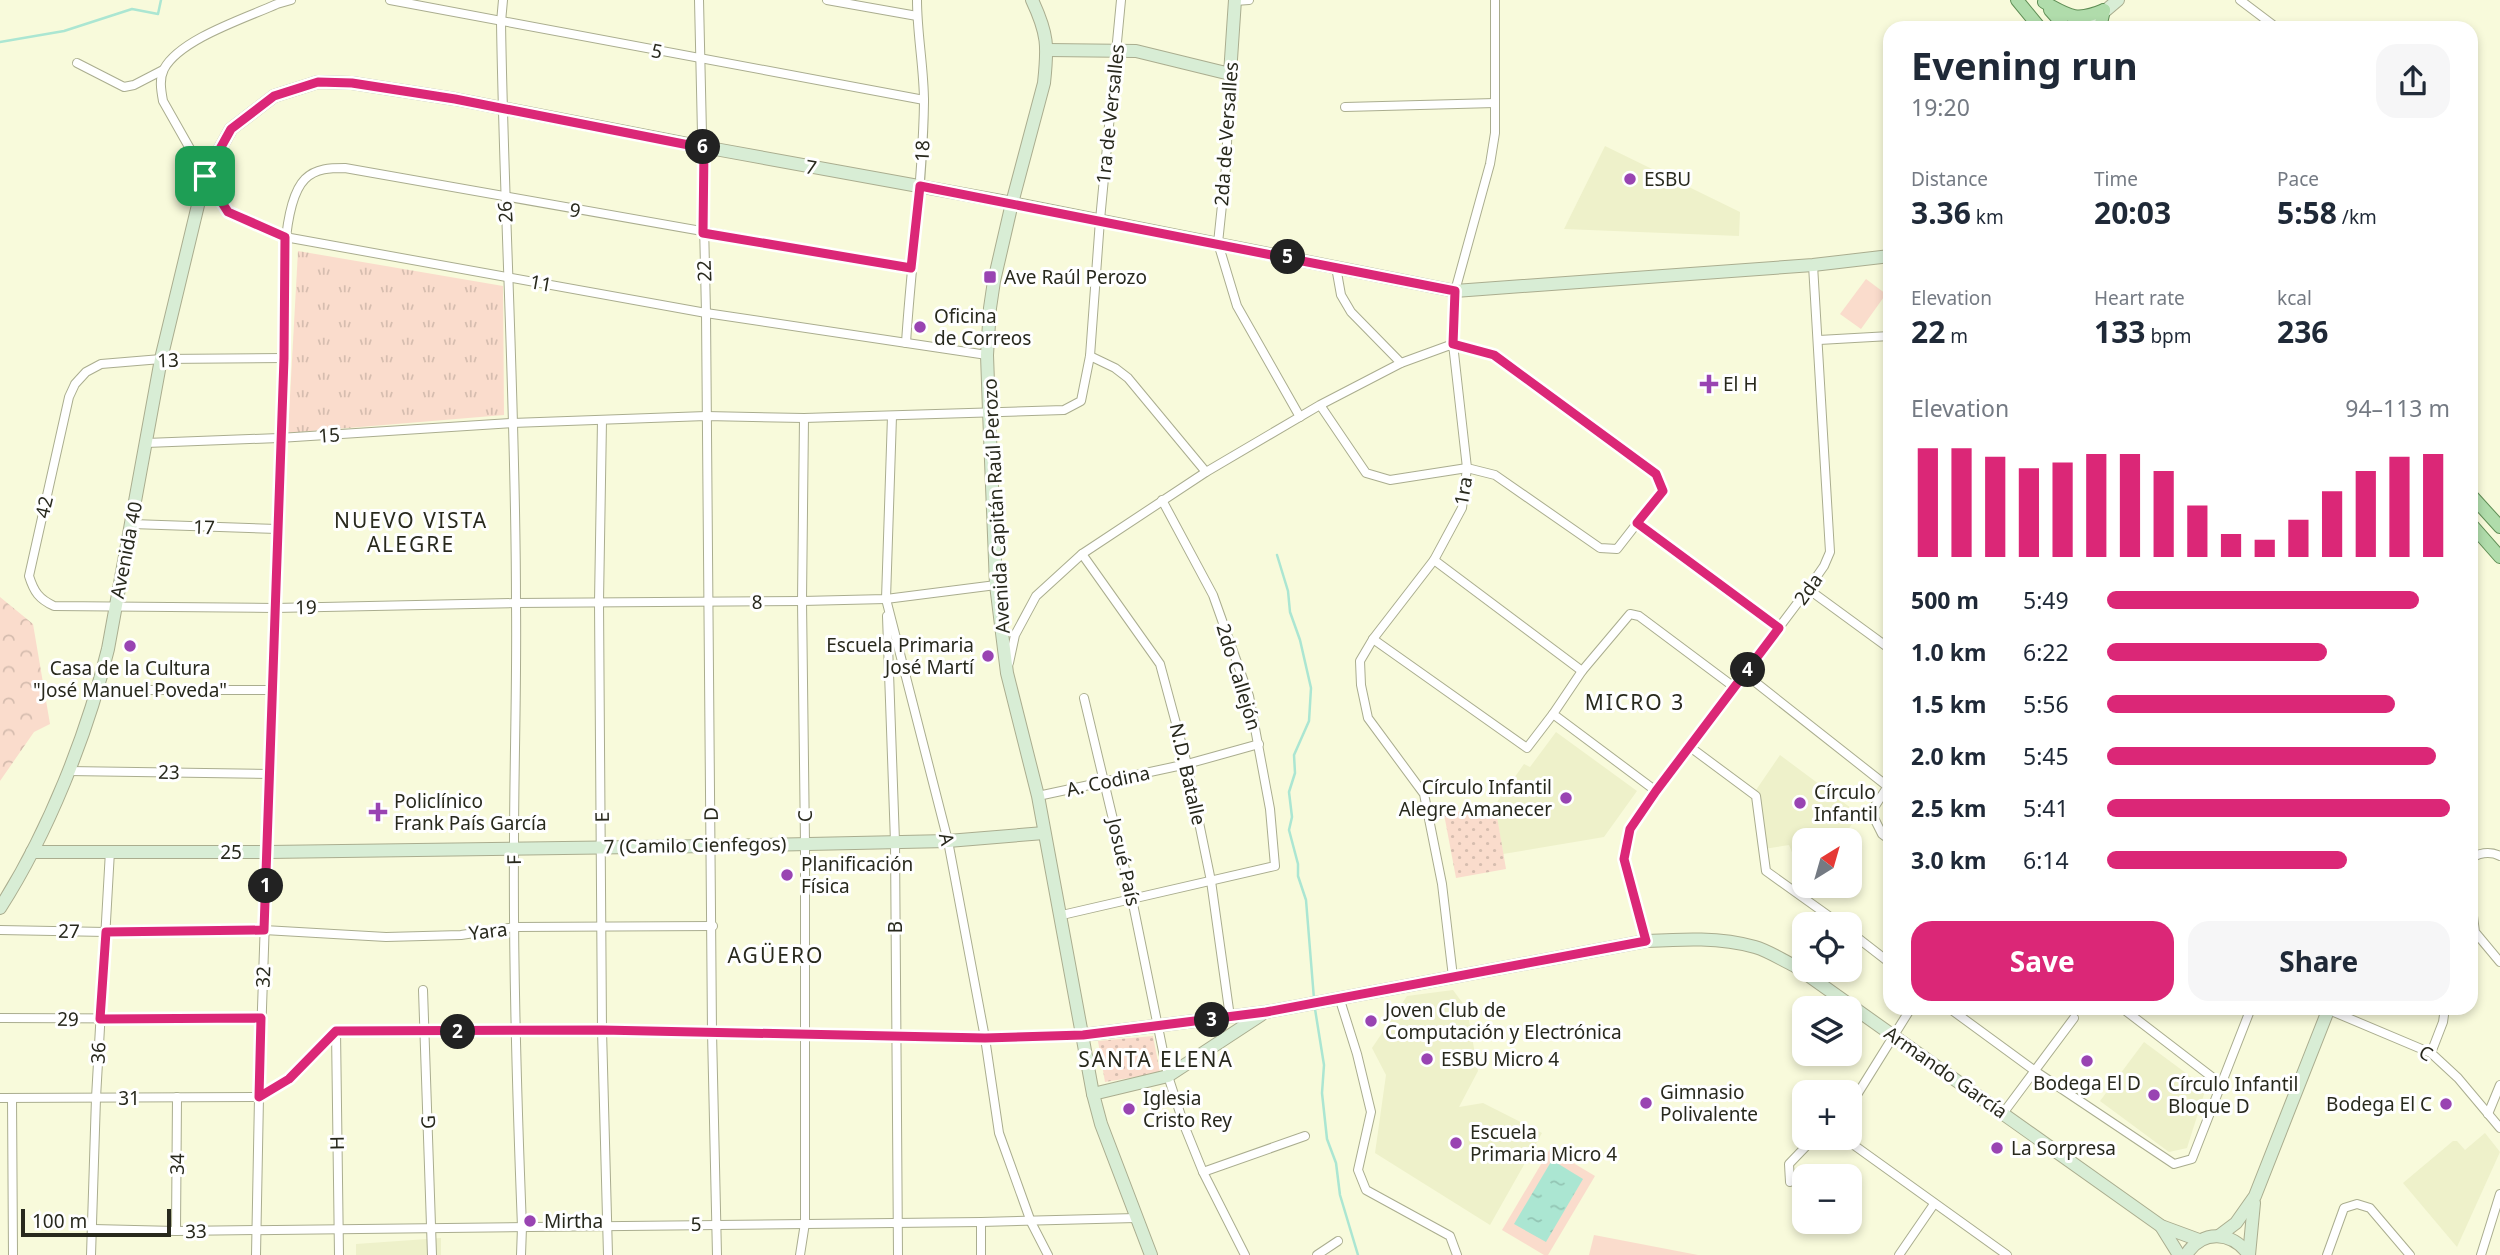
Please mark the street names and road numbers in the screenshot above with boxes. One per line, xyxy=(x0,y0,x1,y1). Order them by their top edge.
street label: 5 xyxy=(649,37,665,65)
street label: 1ra de Versalles xyxy=(1090,43,1130,185)
street label: 2da de Versalles xyxy=(1208,61,1244,207)
street label: 18 xyxy=(908,139,936,163)
street label: 7 xyxy=(803,153,819,181)
street label: 9 xyxy=(567,196,583,224)
street label: 26 xyxy=(491,200,519,224)
street label: 22 xyxy=(691,260,717,282)
street label: 11 xyxy=(528,268,554,298)
street label: 13 xyxy=(157,347,179,373)
street label: Avenida Capitán Raúl Perozo xyxy=(976,378,1016,634)
street label: 15 xyxy=(317,421,341,449)
street label: 1ra xyxy=(1448,474,1478,508)
street label: 42 xyxy=(29,493,59,521)
street label: Avenida 40 xyxy=(104,499,148,601)
street label: 17 xyxy=(193,514,215,540)
street label: 2da xyxy=(1788,568,1828,610)
street label: 8 xyxy=(751,589,763,615)
street label: 19 xyxy=(295,594,317,620)
street label: 2do Callejón xyxy=(1210,620,1268,734)
street label: N.D. Batalle xyxy=(1164,721,1212,827)
street label: 23 xyxy=(158,759,180,785)
street label: A. Codina xyxy=(1064,759,1152,803)
street label: D xyxy=(698,807,724,821)
street label: C xyxy=(792,810,818,822)
street label: E xyxy=(589,811,615,823)
street label: Josué País xyxy=(1101,814,1147,908)
street label: 7 (Camilo Cienfegos) xyxy=(603,830,787,860)
street label: A xyxy=(933,830,961,849)
street label: 25 xyxy=(220,839,242,865)
street label: F xyxy=(501,855,527,865)
street label: Yara xyxy=(467,916,509,946)
street label: 27 xyxy=(58,918,80,944)
street label: B xyxy=(882,921,908,933)
street label: 32 xyxy=(250,966,276,988)
street label: 29 xyxy=(57,1006,79,1032)
street label: Armando García xyxy=(1879,1020,2013,1124)
street label: C xyxy=(2414,1039,2438,1067)
street label: 36 xyxy=(84,1041,112,1065)
street label: 31 xyxy=(118,1085,140,1111)
street label: G xyxy=(415,1115,441,1129)
street label: H xyxy=(324,1136,350,1150)
street label: 34 xyxy=(164,1153,190,1175)
street label: 5 xyxy=(690,1211,702,1237)
street label: 33 xyxy=(185,1218,207,1244)

